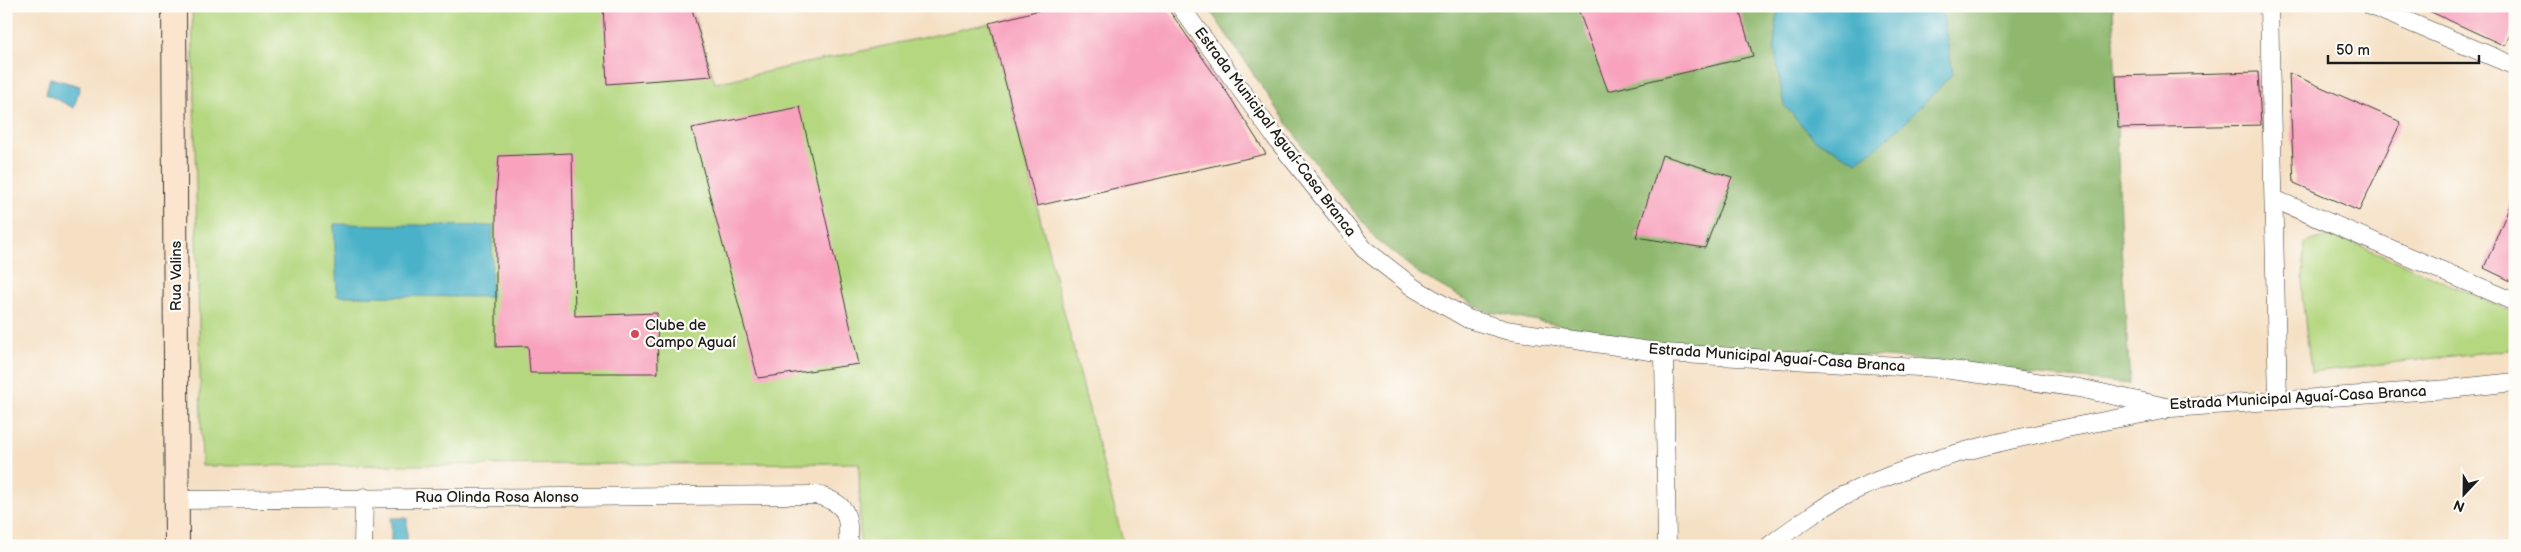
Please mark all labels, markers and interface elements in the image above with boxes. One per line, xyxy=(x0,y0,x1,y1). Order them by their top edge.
street label: Estrada Municipal Aguaí-Casa Branca xyxy=(1190,24,1360,240)
scale bar xyxy=(2328,32,2480,64)
text: 50 m xyxy=(2336,41,2370,60)
street label: Rua Valins xyxy=(167,240,186,311)
place label: Clube de Campo Aguaí xyxy=(645,316,736,352)
marker: Clube de Campo Aguaí xyxy=(629,328,641,340)
street label: Estrada Municipal Aguaí-Casa Branca xyxy=(1648,340,1906,376)
street label: Estrada Municipal Aguaí-Casa Branca xyxy=(2169,382,2427,414)
north arrow xyxy=(2438,470,2488,520)
street label: Rua Olinda Rosa Alonso xyxy=(415,488,579,507)
text: N xyxy=(2451,496,2467,515)

